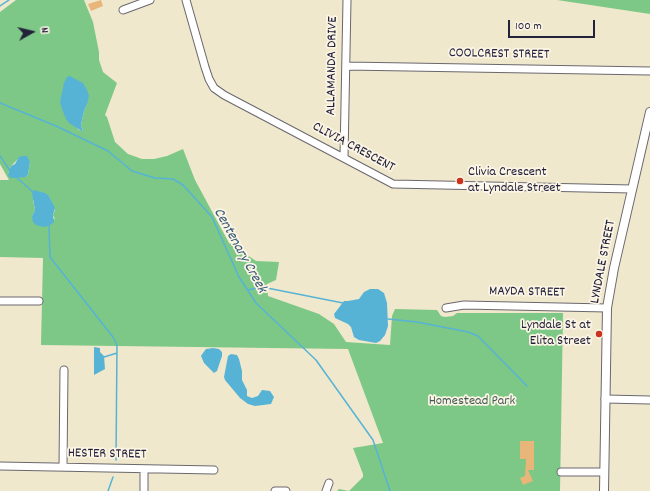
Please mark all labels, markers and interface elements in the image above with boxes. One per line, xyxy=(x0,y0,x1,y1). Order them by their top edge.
north arrow xyxy=(12,12,52,52)
scale bar xyxy=(510,12,597,38)
street label: ALLAMANDA DRIVE xyxy=(324,16,342,116)
text: 100 m xyxy=(515,18,542,35)
text: N xyxy=(36,27,52,34)
street label: COOLCREST STREET xyxy=(449,46,549,64)
street label: CLIVIA CRESCENT xyxy=(309,119,397,177)
place label: Clivia Crescent at Lyndale Street xyxy=(468,165,561,198)
marker: Clivia Crescent at Lyndale Street xyxy=(455,176,465,186)
water label: Centenary Creek xyxy=(208,205,270,297)
street label: LYNDALE STREET xyxy=(588,219,620,305)
street label: MAYDA STREET xyxy=(489,284,565,302)
place label: Lyndale St at Elita Street xyxy=(521,318,591,350)
marker: Lyndale St at Elita Street xyxy=(594,329,604,339)
park label: Homestead Park xyxy=(429,394,515,410)
street label: HESTER STREET xyxy=(68,446,146,464)

